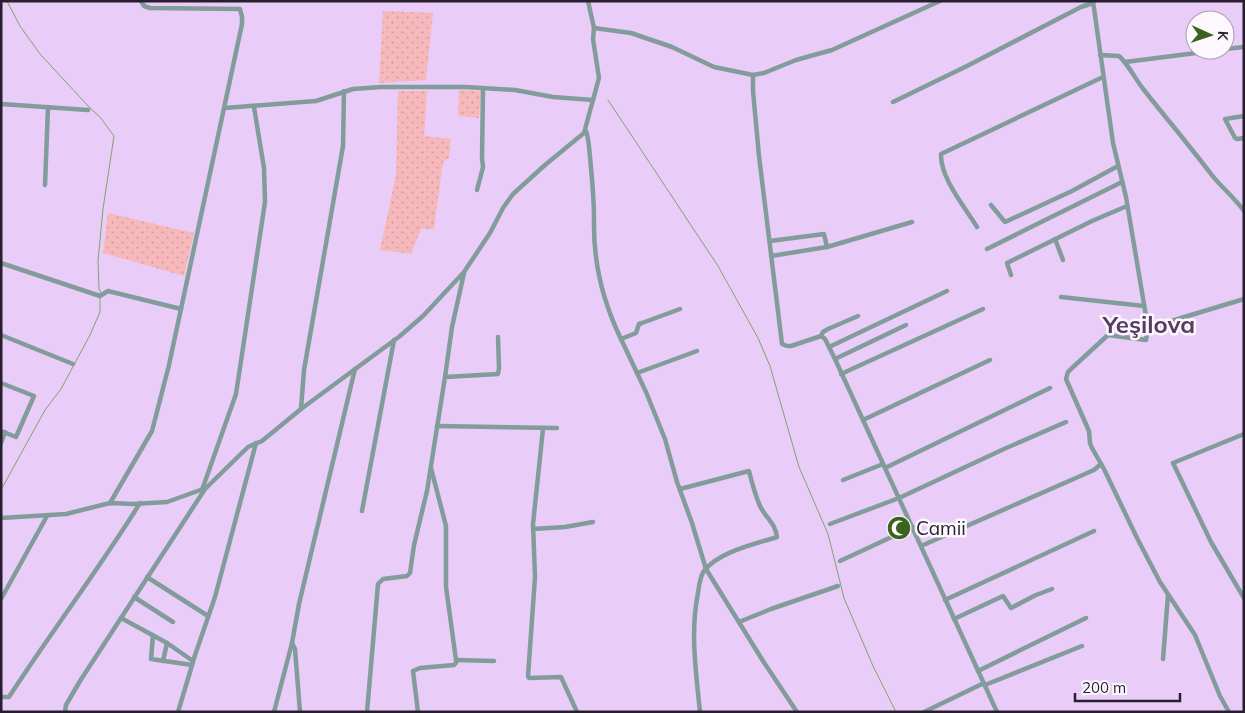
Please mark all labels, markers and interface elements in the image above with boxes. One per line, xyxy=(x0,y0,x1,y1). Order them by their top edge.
north arrow xyxy=(1185,10,1235,60)
text: K xyxy=(1214,31,1232,41)
district label: Yeşilova xyxy=(1102,309,1195,339)
mosque icon: Camii xyxy=(886,515,912,541)
place label: Camii xyxy=(916,516,966,540)
scale bar xyxy=(1075,670,1180,702)
text: 200 m xyxy=(1082,678,1126,697)

